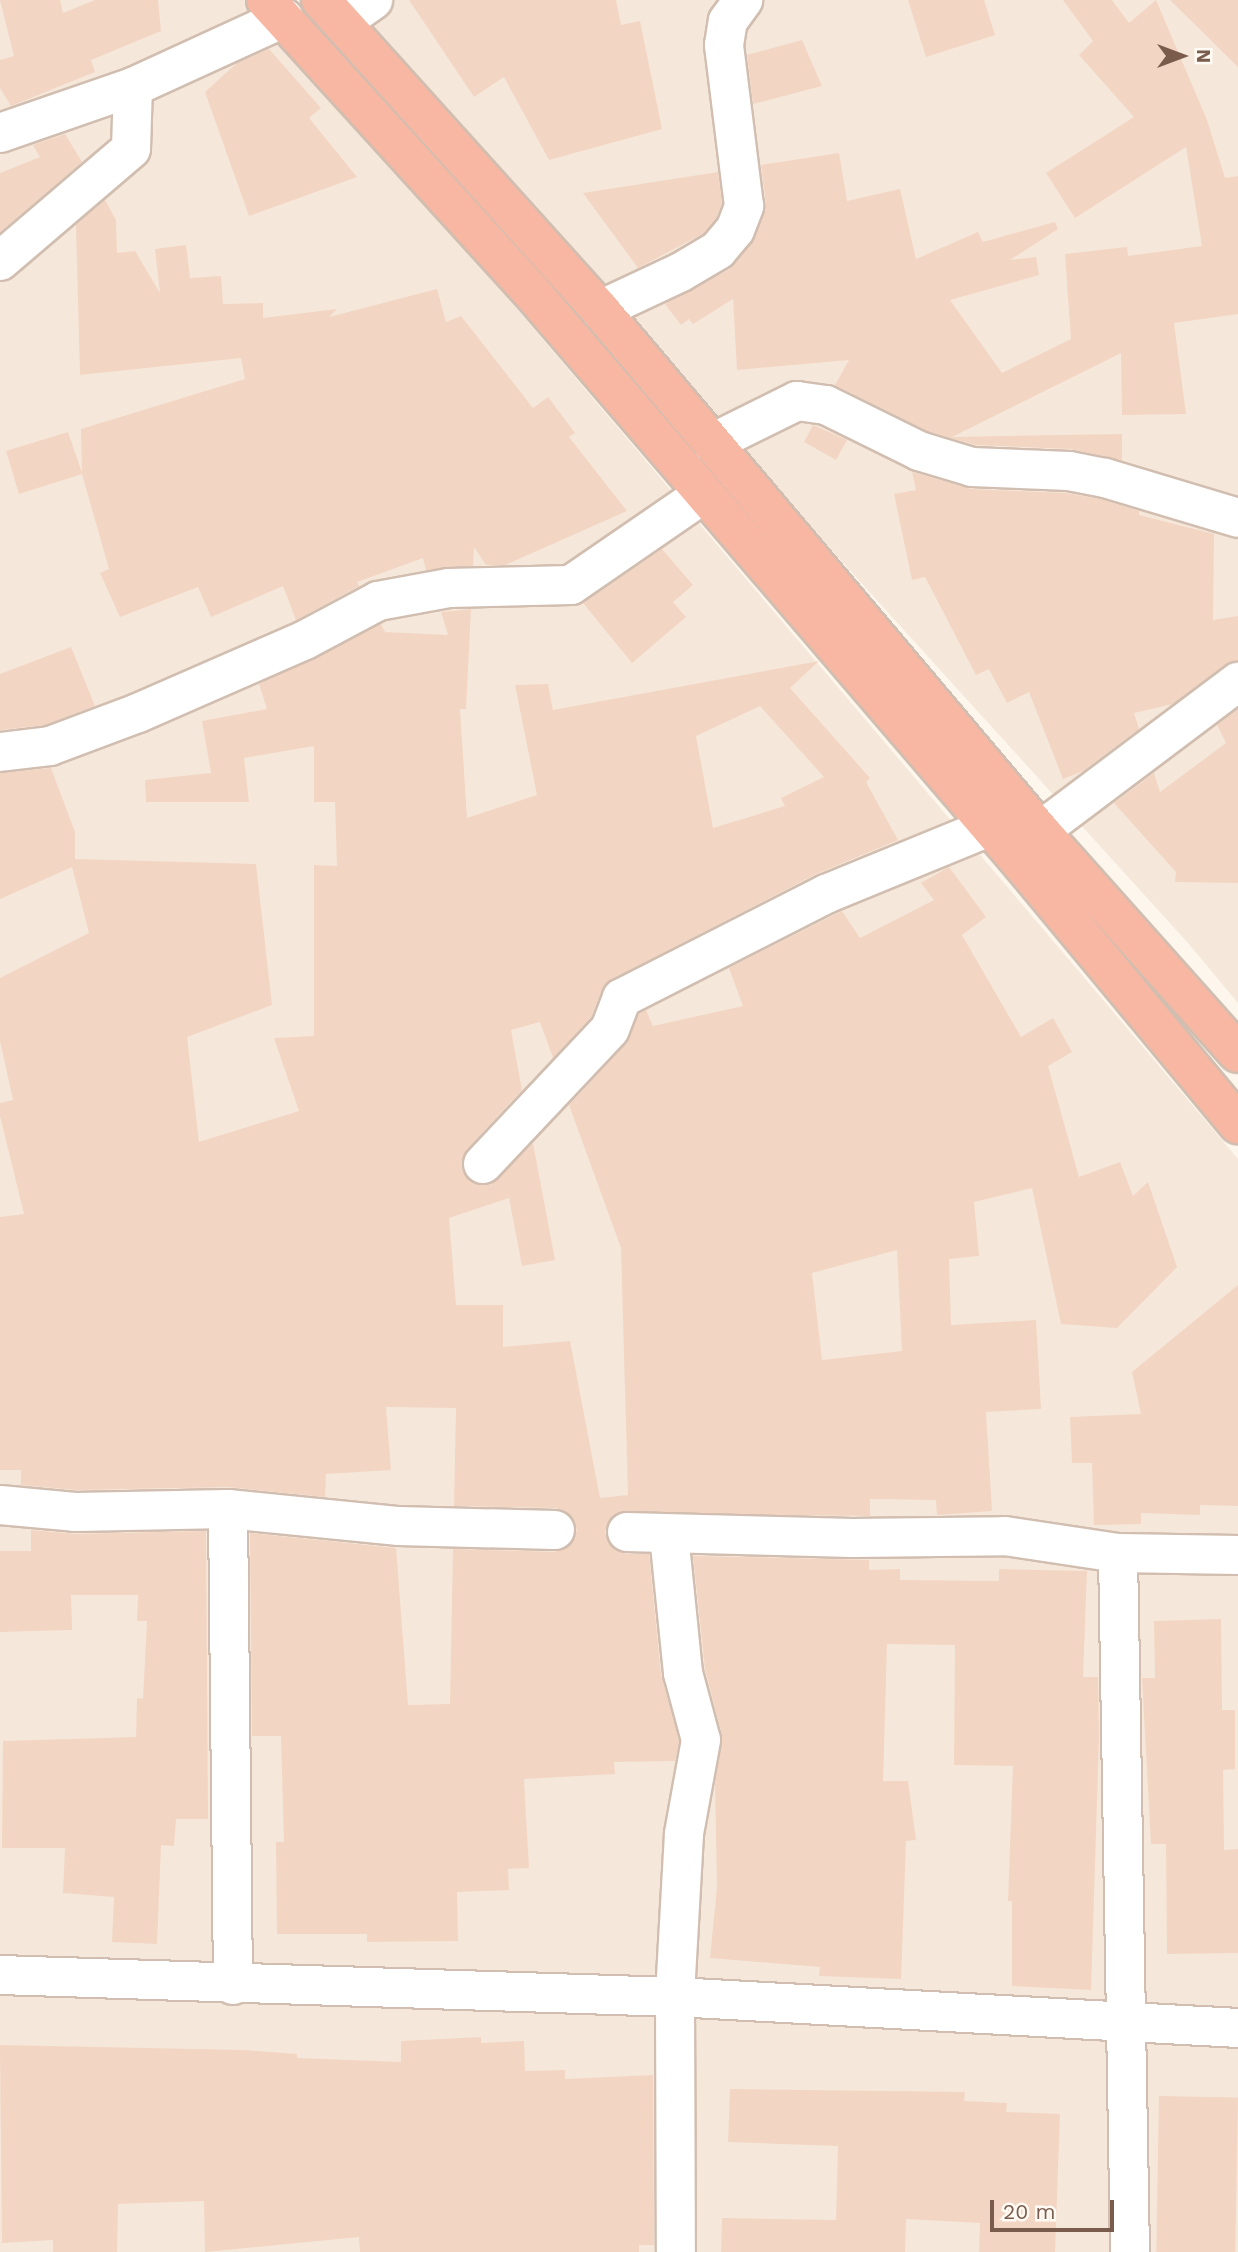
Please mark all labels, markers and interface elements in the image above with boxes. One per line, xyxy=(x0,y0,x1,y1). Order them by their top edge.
north arrow xyxy=(1147,21,1217,91)
text: N xyxy=(1192,49,1215,63)
scale bar xyxy=(993,2186,1117,2230)
text: 20 m xyxy=(1003,2199,1055,2224)

